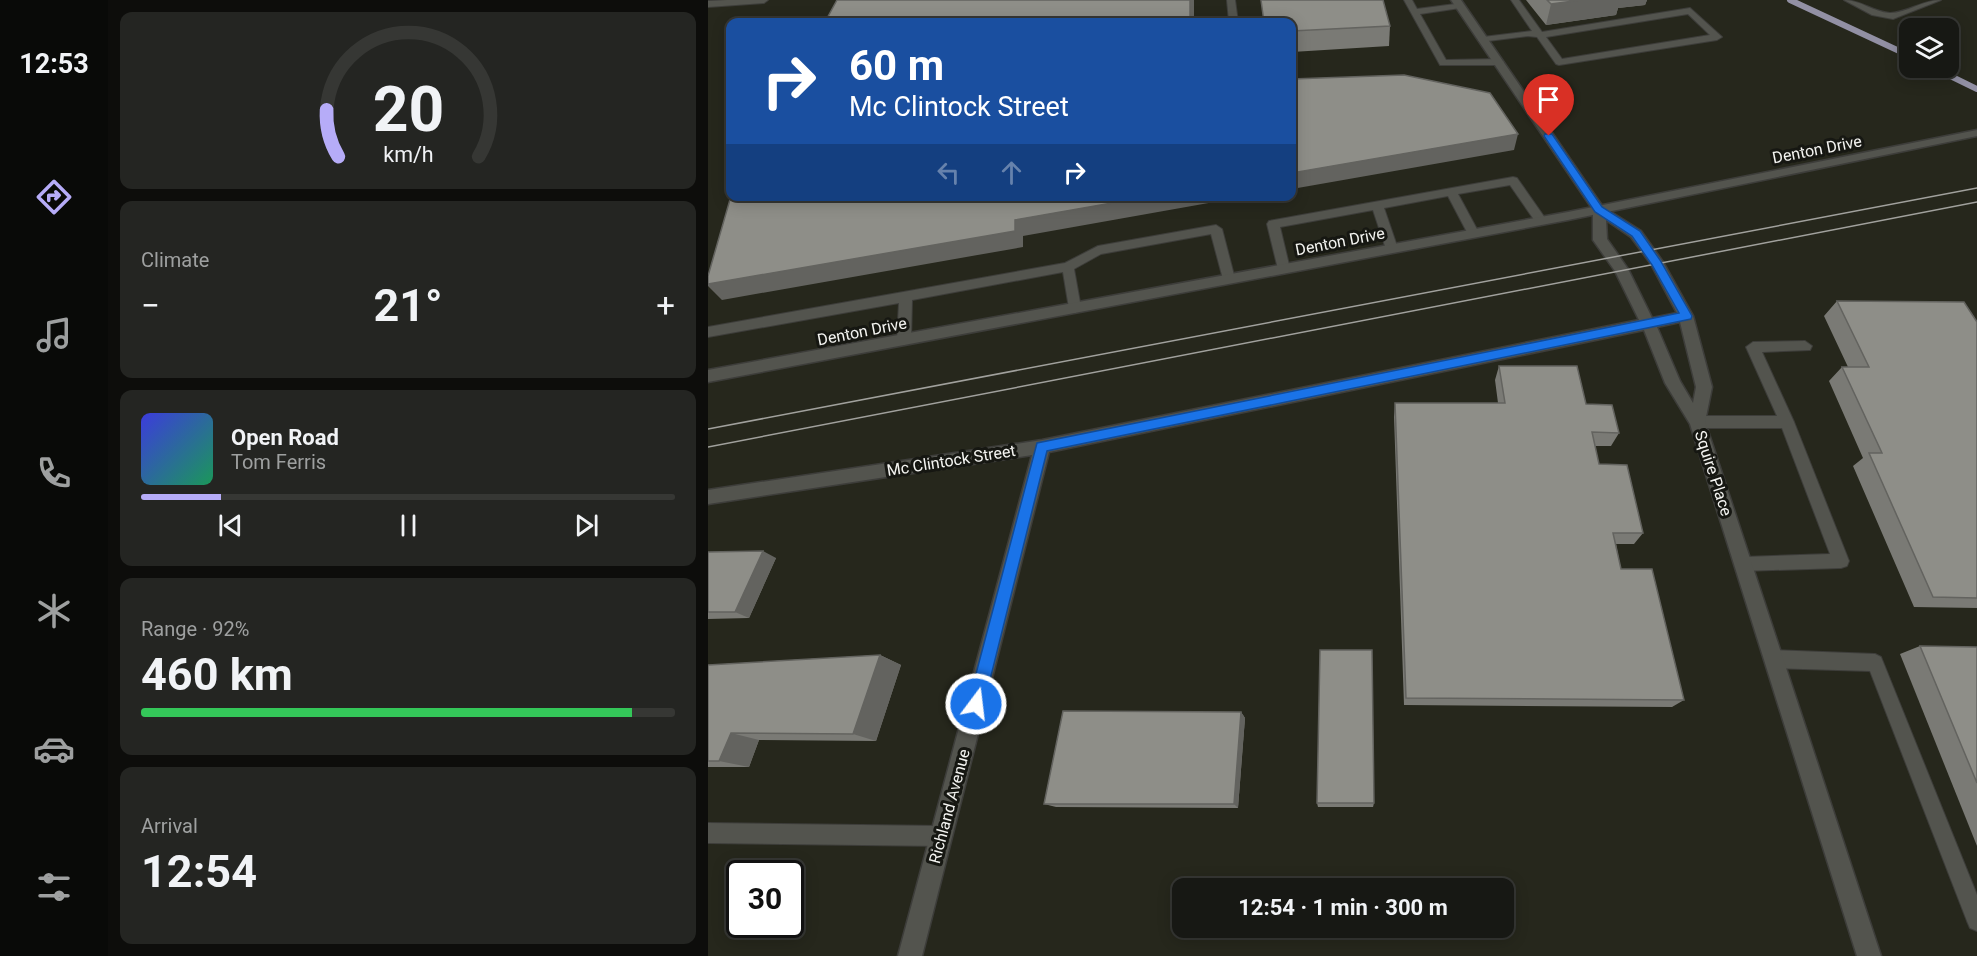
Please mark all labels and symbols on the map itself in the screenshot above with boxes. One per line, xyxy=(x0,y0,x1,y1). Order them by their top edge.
pin xyxy=(1523,74,1574,136)
street label: Denton Drive xyxy=(1771,132,1863,167)
street label: Denton Drive xyxy=(1294,224,1386,259)
street label: Denton Drive xyxy=(816,314,908,349)
street label: Squire Place xyxy=(1691,428,1736,518)
street label: Mc Clintock Street xyxy=(885,441,1017,480)
position arrow xyxy=(944,672,1008,736)
street label: Richland Avenue xyxy=(925,747,974,865)
speed limit sign: 30 xyxy=(726,860,804,938)

